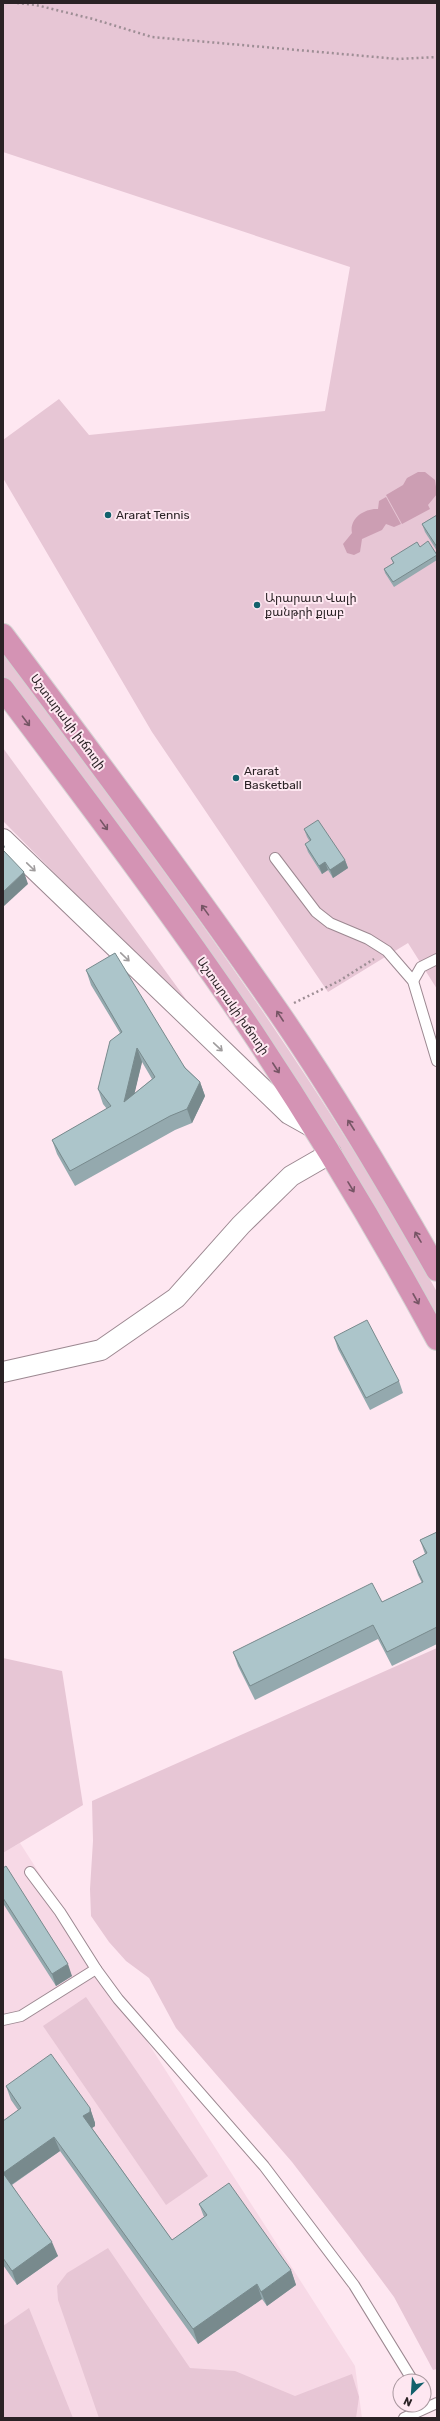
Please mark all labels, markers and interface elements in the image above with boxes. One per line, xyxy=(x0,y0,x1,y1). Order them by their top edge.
place label: Ararat Tennis xyxy=(116,508,190,522)
marker: Ararat Tennis xyxy=(103,510,113,520)
place label: Արարատ Վալի քանթրի քլաբ xyxy=(265,591,357,619)
marker: Արարատ Վալի քանթրի քլաբ xyxy=(252,600,262,610)
street label: Աշտարակի խճուղի xyxy=(28,671,108,773)
one-way arrow xyxy=(22,715,31,726)
place label: Ararat Basketball xyxy=(244,764,302,792)
marker: Ararat Basketball xyxy=(231,773,241,783)
one-way arrow xyxy=(100,819,108,830)
one-way arrow xyxy=(26,862,36,871)
one-way arrow xyxy=(201,904,209,915)
one-way arrow xyxy=(119,952,129,961)
street label: Աշտարակի խճուղի xyxy=(194,955,272,1057)
one-way arrow xyxy=(276,1010,284,1022)
one-way arrow xyxy=(213,1042,223,1052)
one-way arrow xyxy=(271,1063,280,1074)
one-way arrow xyxy=(347,1120,355,1131)
one-way arrow xyxy=(347,1181,355,1193)
one-way arrow xyxy=(413,1231,421,1243)
one-way arrow xyxy=(412,1293,420,1305)
north arrow xyxy=(392,2373,432,2413)
text: N xyxy=(402,2394,414,2409)

